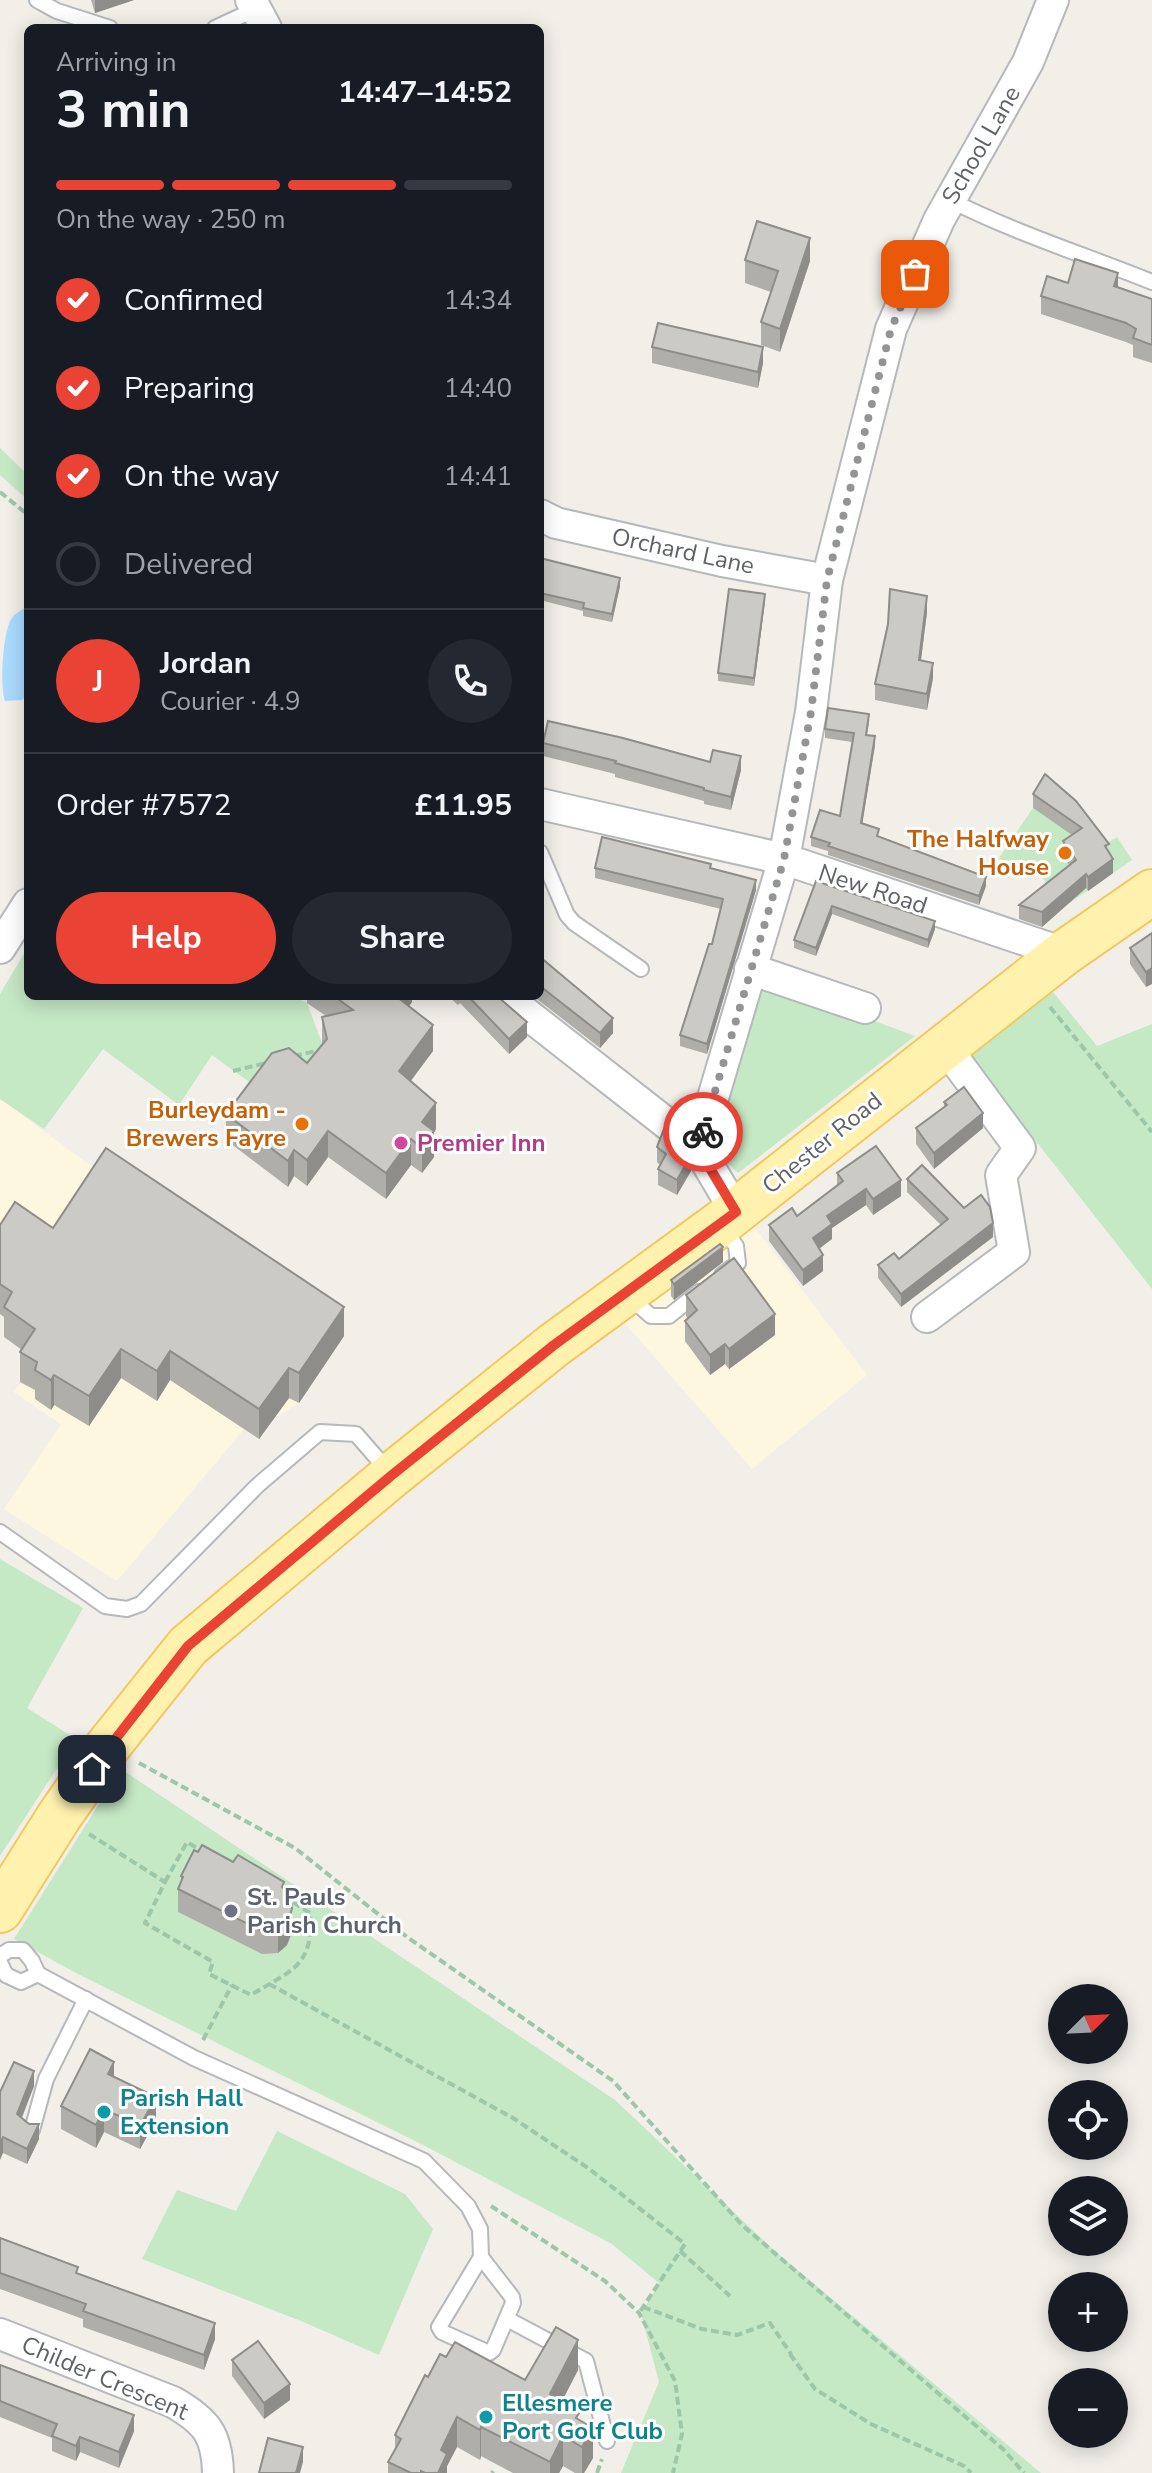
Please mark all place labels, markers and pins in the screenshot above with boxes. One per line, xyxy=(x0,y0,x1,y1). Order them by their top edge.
pin xyxy=(881,240,949,308)
place label: The Halfway House xyxy=(907,823,1049,883)
marker: The Halfway House xyxy=(1056,844,1074,862)
place label: Burleydam - Brewers Fayre xyxy=(126,1094,286,1154)
marker: Burleydam - Brewers Fayre xyxy=(293,1115,311,1133)
place label: Premier Inn xyxy=(417,1127,546,1159)
marker: Premier Inn xyxy=(392,1134,410,1152)
pin xyxy=(58,1735,126,1803)
place label: St. Pauls Parish Church xyxy=(247,1881,402,1941)
marker: St. Pauls Parish Church xyxy=(222,1902,240,1920)
place label: Parish Hall Extension xyxy=(120,2082,243,2142)
marker: Parish Hall Extension xyxy=(95,2103,113,2121)
place label: Ellesmere Port Golf Club xyxy=(502,2387,663,2447)
marker: Ellesmere Port Golf Club xyxy=(477,2408,495,2426)

